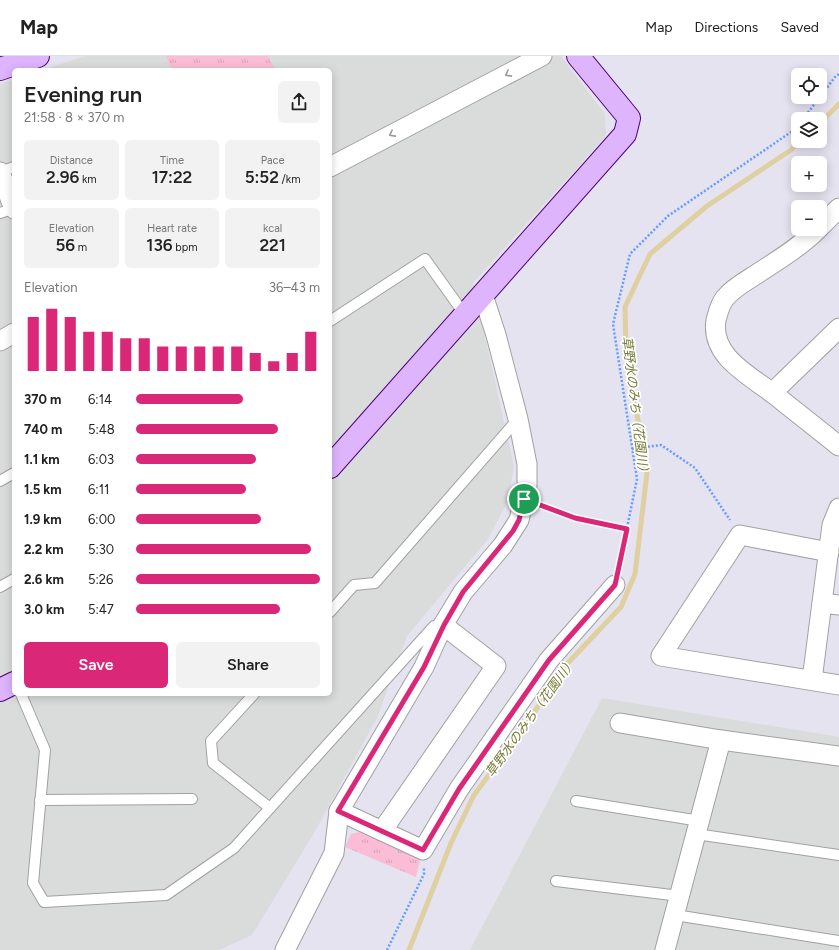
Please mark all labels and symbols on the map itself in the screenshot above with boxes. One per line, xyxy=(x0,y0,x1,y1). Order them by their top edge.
one-way arrow xyxy=(504,69,512,77)
one-way arrow xyxy=(389,130,397,137)
water label: 草野水のみち（花園川） xyxy=(619,335,652,479)
pin xyxy=(507,482,541,516)
water label: 草野水のみち（花園川） xyxy=(482,655,579,780)

